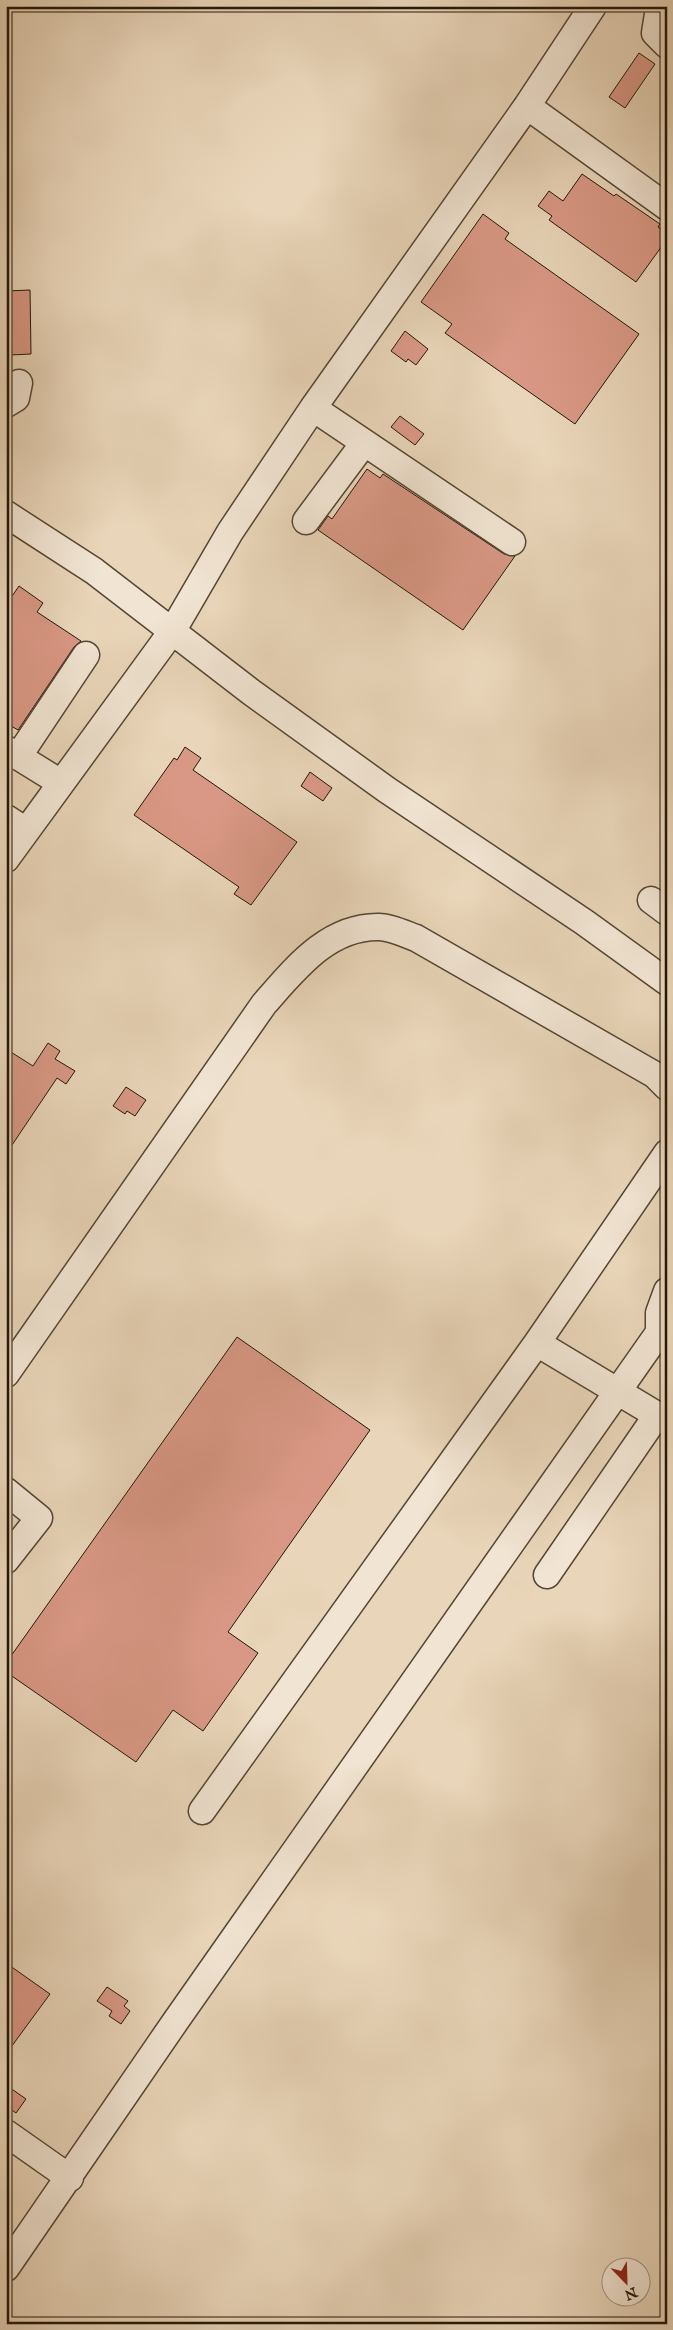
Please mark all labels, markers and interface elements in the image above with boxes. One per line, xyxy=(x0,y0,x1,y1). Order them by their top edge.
north arrow xyxy=(600,2258,650,2308)
text: N xyxy=(622,2282,641,2304)

